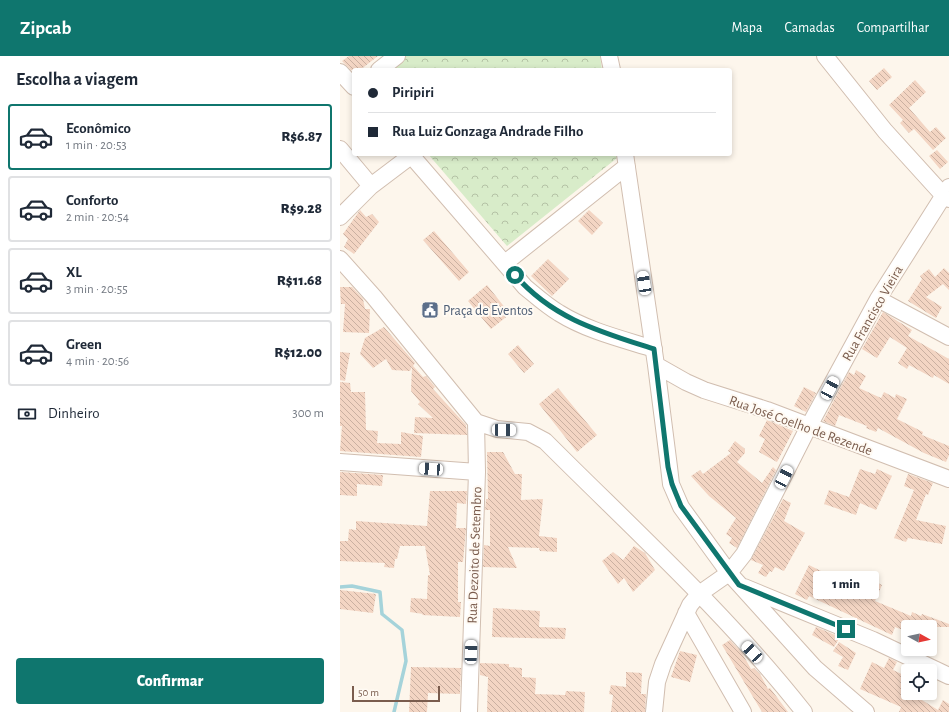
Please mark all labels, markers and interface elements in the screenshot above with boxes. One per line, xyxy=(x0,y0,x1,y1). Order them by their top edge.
text: Zipcab xyxy=(20,19,71,38)
text: Mapa xyxy=(732,21,762,35)
text: Camadas xyxy=(784,21,835,35)
text: Compartilhar xyxy=(857,21,929,35)
text: Escolha a viagem xyxy=(16,71,138,89)
text: Piripiri xyxy=(392,85,434,100)
icon: car xyxy=(18,119,54,155)
text: Econômico xyxy=(66,121,131,136)
text: Rua Luiz Gonzaga Andrade Filho xyxy=(392,124,584,139)
text: R$6.87 xyxy=(281,129,322,144)
text: 1 min · 20:53 xyxy=(66,139,127,152)
icon: car xyxy=(18,191,54,227)
text: Conforto xyxy=(66,193,118,208)
text: R$9.28 xyxy=(281,201,322,216)
text: 2 min · 20:54 xyxy=(66,211,129,224)
icon: car xyxy=(18,263,54,299)
street label: Rua Francisco Vieira xyxy=(840,263,906,364)
text: XL xyxy=(66,265,82,280)
route start xyxy=(506,266,524,284)
car xyxy=(636,270,652,296)
text: R$11.68 xyxy=(277,273,322,288)
text: 3 min · 20:55 xyxy=(66,283,128,296)
public building icon: Praça de Eventos xyxy=(420,300,440,320)
place label: Praça de Eventos xyxy=(443,304,533,318)
icon: car xyxy=(18,335,54,371)
text: Green xyxy=(66,337,102,352)
text: R$12.00 xyxy=(274,345,322,360)
text: 4 min · 20:56 xyxy=(66,355,129,368)
car xyxy=(819,375,841,401)
street label: Rua José Coelho de Rezende xyxy=(727,393,874,458)
icon: cash xyxy=(16,403,38,425)
text: Dinheiro xyxy=(48,406,100,421)
text: 300 m xyxy=(292,407,324,420)
car xyxy=(492,424,516,436)
car xyxy=(419,462,443,476)
car xyxy=(773,464,795,490)
street label: Rua Dezoito de Setembro xyxy=(466,486,484,624)
callout: 1 min xyxy=(813,571,879,599)
text: 1 min xyxy=(832,578,860,591)
route end xyxy=(837,620,855,638)
north arrow xyxy=(901,620,937,656)
map controls xyxy=(901,620,937,700)
car xyxy=(739,639,765,665)
car xyxy=(465,640,477,664)
button: Confirmar xyxy=(16,658,324,704)
button: locate xyxy=(901,664,937,700)
scale bar xyxy=(352,684,440,703)
text: 50 m xyxy=(358,687,379,698)

